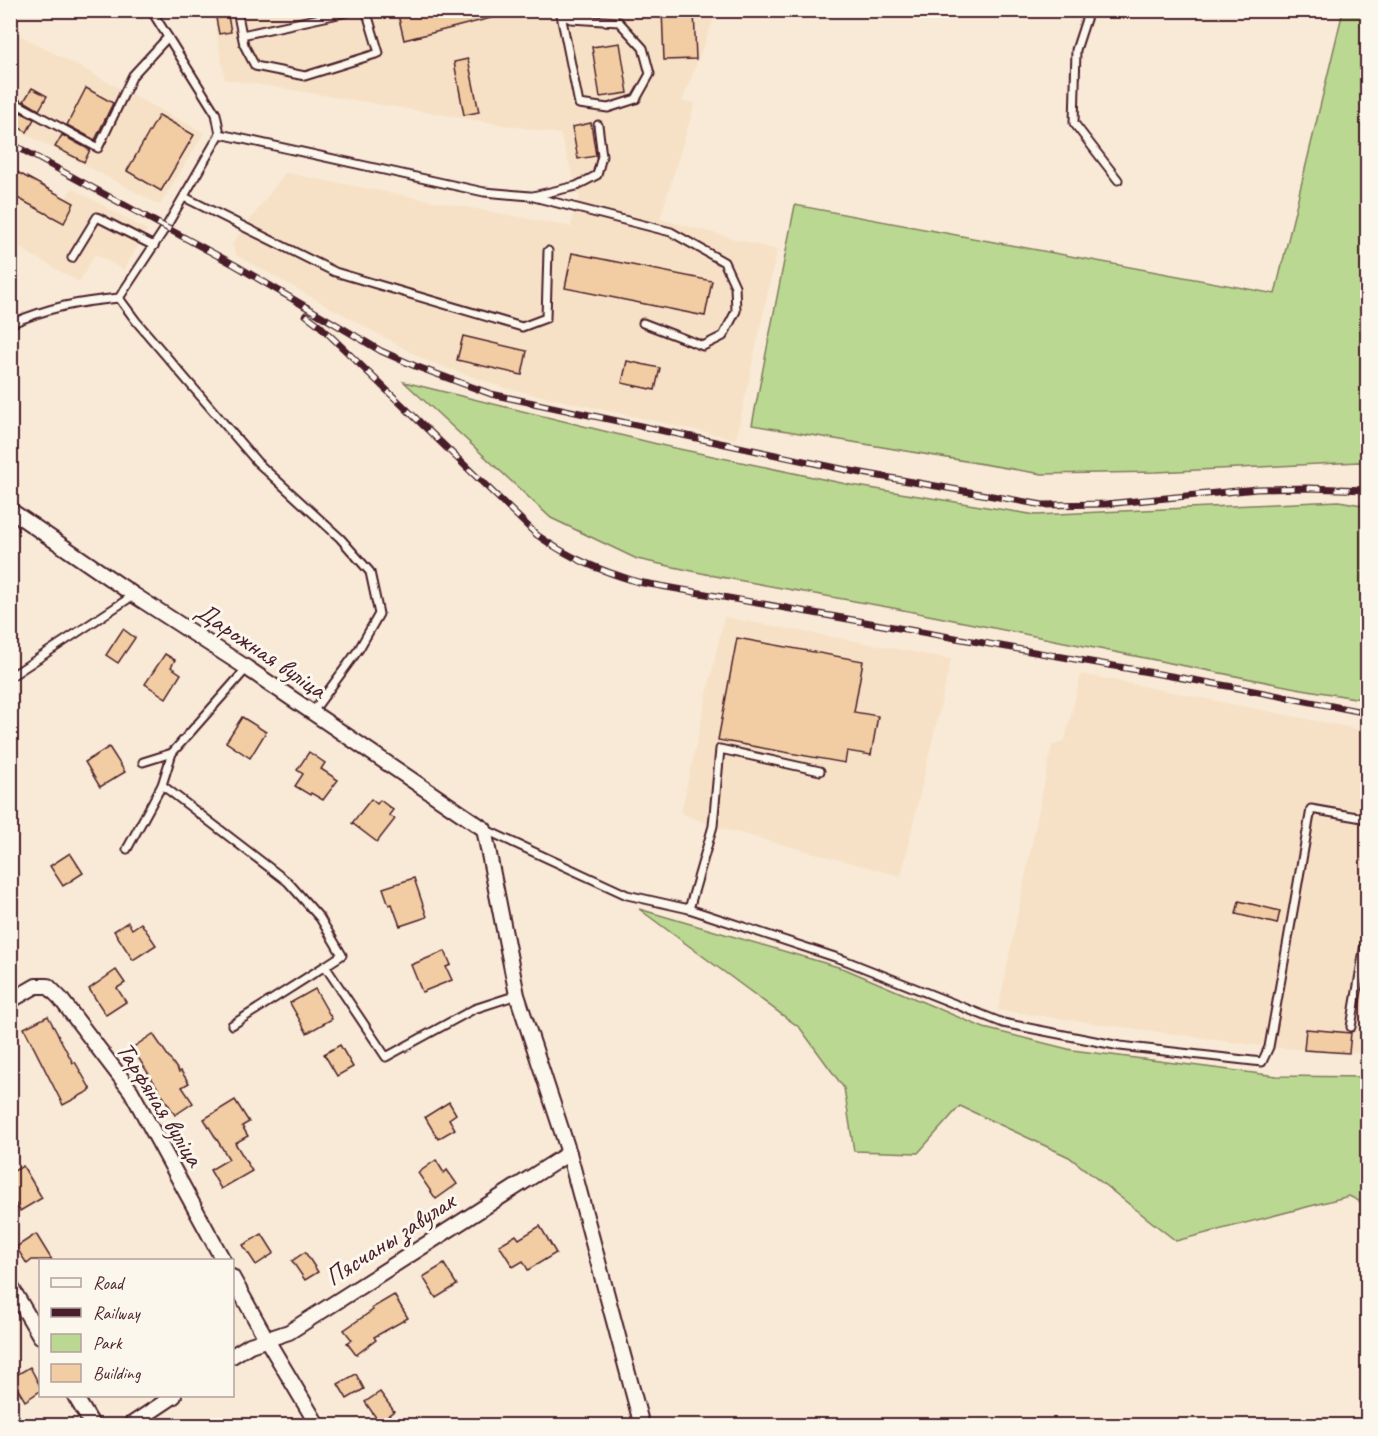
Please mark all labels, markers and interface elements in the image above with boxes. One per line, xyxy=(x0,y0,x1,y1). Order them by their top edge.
street label: Дарожная вуліца xyxy=(189,594,334,707)
street label: Тарфяная вуліца xyxy=(109,1036,212,1174)
street label: Пясчаны завулак xyxy=(319,1183,464,1294)
legend xyxy=(39,1259,234,1397)
text: Road xyxy=(93,1272,126,1294)
text: Railway xyxy=(93,1302,141,1324)
text: Park xyxy=(93,1332,123,1354)
text: Building xyxy=(93,1362,142,1384)

